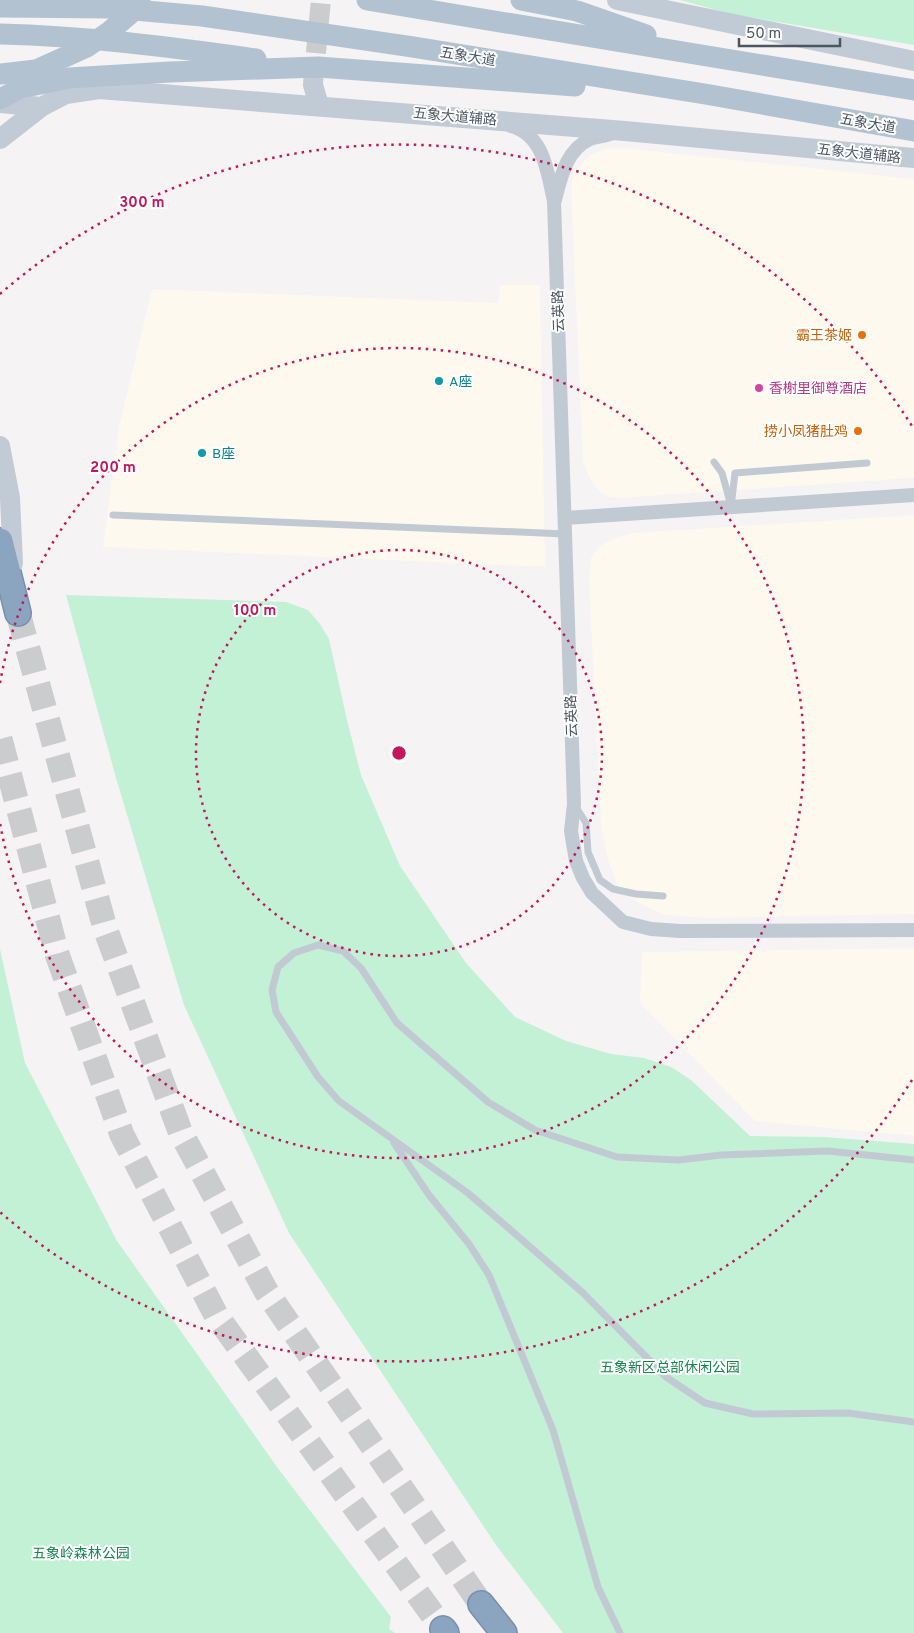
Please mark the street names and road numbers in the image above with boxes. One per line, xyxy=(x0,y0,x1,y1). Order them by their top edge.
street label: 五象大道 xyxy=(439,45,497,70)
street label: 五象大道辅路 xyxy=(412,105,497,130)
street label: 五象大道 xyxy=(839,111,897,138)
street label: 五象大道辅路 xyxy=(816,142,902,167)
street label: 云英路 xyxy=(550,290,569,332)
street label: 云英路 xyxy=(563,695,582,737)

